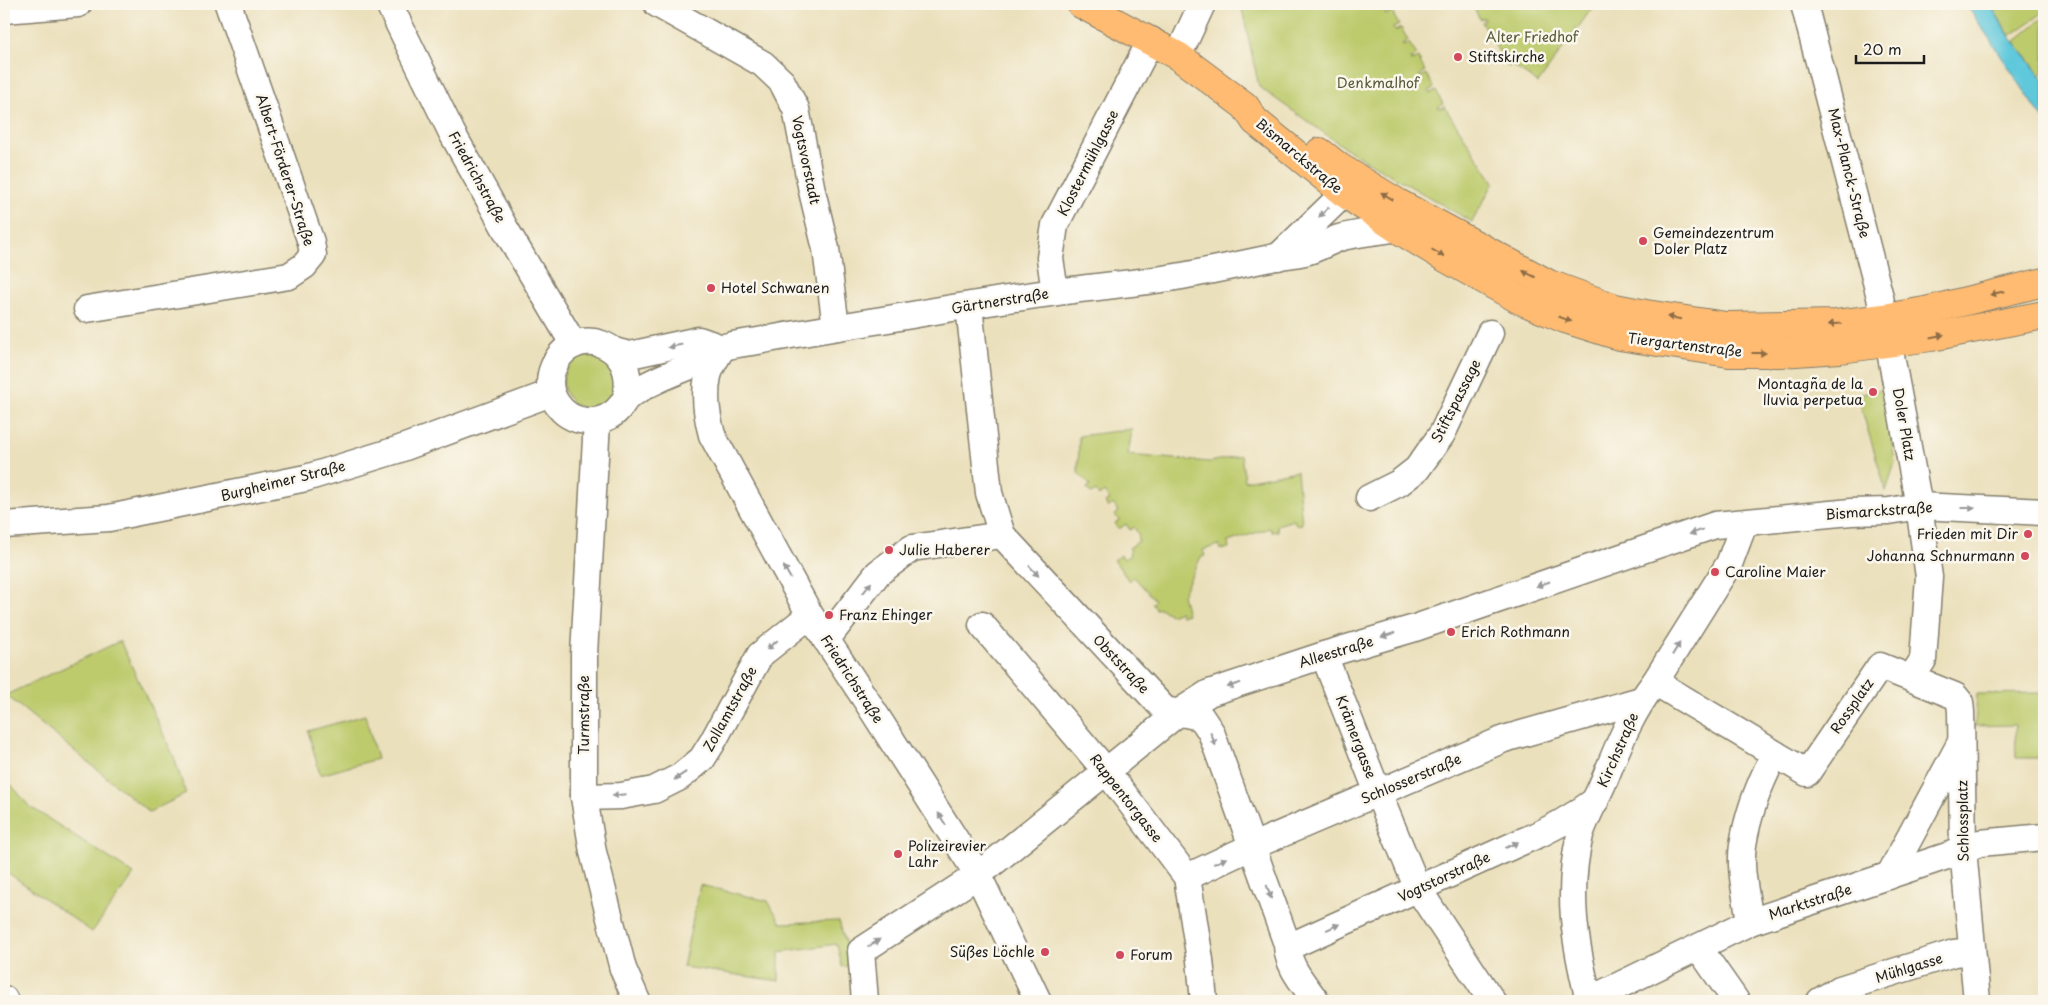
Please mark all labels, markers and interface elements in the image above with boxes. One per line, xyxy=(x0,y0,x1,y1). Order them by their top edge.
park label: Alter Friedhof xyxy=(1486,26,1580,47)
scale bar xyxy=(1856,32,1923,64)
text: 20 m xyxy=(1863,37,1902,60)
place label: Stiftskirche xyxy=(1468,46,1545,67)
marker: Stiftskirche xyxy=(1452,51,1464,63)
park label: Denkmalhof xyxy=(1337,72,1421,93)
street label: Albert-Förderer-Straße xyxy=(251,91,320,249)
street label: Klostermühlgasse xyxy=(1052,106,1123,220)
street label: Max-Planck-Straße xyxy=(1823,106,1876,240)
street label: Vogtsvorstadt xyxy=(787,113,826,207)
street label: Bismarckstraße xyxy=(1251,113,1347,198)
street label: Friedrichstraße xyxy=(444,127,511,227)
one-way arrow xyxy=(1380,191,1393,201)
one-way arrow xyxy=(1318,206,1330,218)
place label: Gemeindezentrum Doler Platz xyxy=(1653,222,1774,259)
marker: Gemeindezentrum Doler Platz xyxy=(1637,235,1649,247)
one-way arrow xyxy=(1431,249,1444,258)
one-way arrow xyxy=(1522,270,1536,278)
place label: Hotel Schwanen xyxy=(721,277,829,298)
marker: Hotel Schwanen xyxy=(705,282,717,294)
street label: Gärtnerstraße xyxy=(950,282,1050,319)
one-way arrow xyxy=(1989,289,2004,297)
one-way arrow xyxy=(1665,314,1681,322)
one-way arrow xyxy=(1558,315,1572,323)
one-way arrow xyxy=(1827,320,1843,328)
street label: Tiergartenstraße xyxy=(1627,327,1743,362)
one-way arrow xyxy=(1930,331,1946,339)
one-way arrow xyxy=(666,342,682,350)
one-way arrow xyxy=(1751,349,1767,357)
street label: Stiftspassage xyxy=(1425,355,1486,446)
place label: Montagña de la lluvia perpetua xyxy=(1758,373,1863,410)
marker: Montagña de la lluvia perpetua xyxy=(1867,386,1879,398)
street label: Doler Platz xyxy=(1888,386,1921,463)
street label: Burgheimer Straße xyxy=(218,455,347,506)
street label: Bismarckstraße xyxy=(1825,496,1933,525)
one-way arrow xyxy=(1960,504,1976,512)
place label: Frieden mit Dir xyxy=(1917,523,2018,544)
one-way arrow xyxy=(1689,528,1704,536)
marker: Frieden mit Dir xyxy=(2022,528,2034,540)
place label: Julie Haberer xyxy=(899,539,990,560)
marker: Julie Haberer xyxy=(883,544,895,556)
place label: Johanna Schnurmann xyxy=(1867,545,2015,566)
marker: Johanna Schnurmann xyxy=(2019,550,2031,562)
place label: Caroline Maier xyxy=(1725,561,1826,582)
one-way arrow xyxy=(1028,564,1040,576)
one-way arrow xyxy=(783,565,791,580)
marker: Caroline Maier xyxy=(1709,566,1721,578)
one-way arrow xyxy=(1535,581,1550,588)
one-way arrow xyxy=(861,582,872,595)
place label: Franz Ehinger xyxy=(839,604,933,625)
marker: Franz Ehinger xyxy=(823,609,835,621)
place label: Erich Rothmann xyxy=(1461,621,1570,642)
marker: Erich Rothmann xyxy=(1445,626,1457,638)
street label: Obststraße xyxy=(1088,629,1154,698)
street label: Friedrichstraße xyxy=(816,630,889,727)
street label: Alleestraße xyxy=(1296,630,1376,673)
one-way arrow xyxy=(1381,632,1396,640)
one-way arrow xyxy=(765,639,778,650)
one-way arrow xyxy=(1671,642,1681,656)
street label: Zollamtstraße xyxy=(697,662,762,755)
street label: Rossplatz xyxy=(1825,673,1879,738)
street label: Turmstraße xyxy=(573,675,594,755)
one-way arrow xyxy=(1226,681,1241,689)
street label: Krämergasse xyxy=(1331,692,1382,782)
street label: Kirchstraße xyxy=(1592,709,1643,791)
one-way arrow xyxy=(1209,732,1217,747)
street label: Schlosserstraße xyxy=(1357,748,1464,809)
street label: Rappentorgasse xyxy=(1085,749,1168,847)
one-way arrow xyxy=(673,771,687,781)
street label: Schlossplatz xyxy=(1951,780,1974,862)
one-way arrow xyxy=(611,792,627,800)
one-way arrow xyxy=(937,813,947,826)
place label: Polizeirevier Lahr xyxy=(908,835,986,872)
one-way arrow xyxy=(1505,841,1519,849)
street label: Vogtstorstraße xyxy=(1394,846,1493,907)
marker: Polizeirevier Lahr xyxy=(892,848,904,860)
one-way arrow xyxy=(1213,857,1227,865)
street label: Marktstraße xyxy=(1766,878,1854,925)
one-way arrow xyxy=(1266,884,1273,899)
one-way arrow xyxy=(1326,923,1340,931)
one-way arrow xyxy=(868,938,881,947)
place label: Süßes Löchle xyxy=(950,941,1035,962)
place label: Forum xyxy=(1130,944,1173,965)
marker: Süßes Löchle xyxy=(1039,946,1051,958)
street label: Mühlgasse xyxy=(1873,947,1945,988)
marker: Forum xyxy=(1114,949,1126,961)

